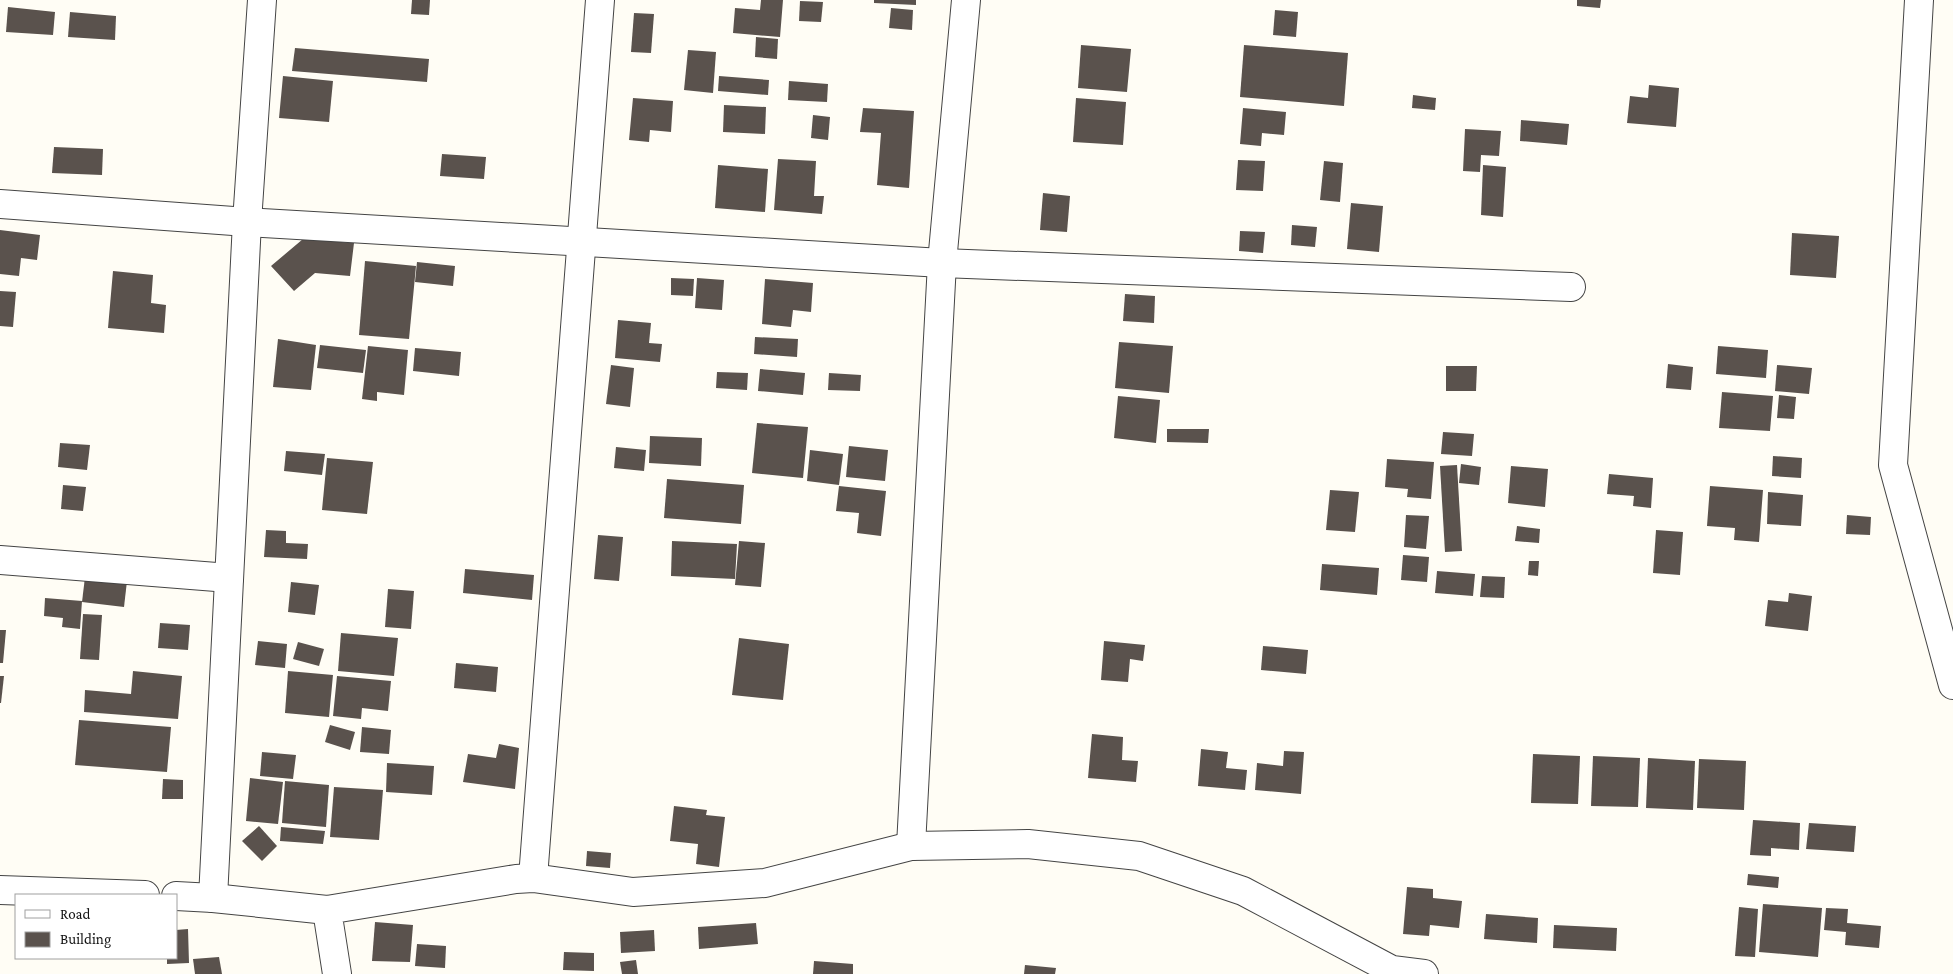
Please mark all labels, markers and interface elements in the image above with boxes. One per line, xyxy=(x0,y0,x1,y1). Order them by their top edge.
legend xyxy=(15,894,178,959)
text: Road xyxy=(60,906,91,922)
text: Building xyxy=(60,931,111,948)

